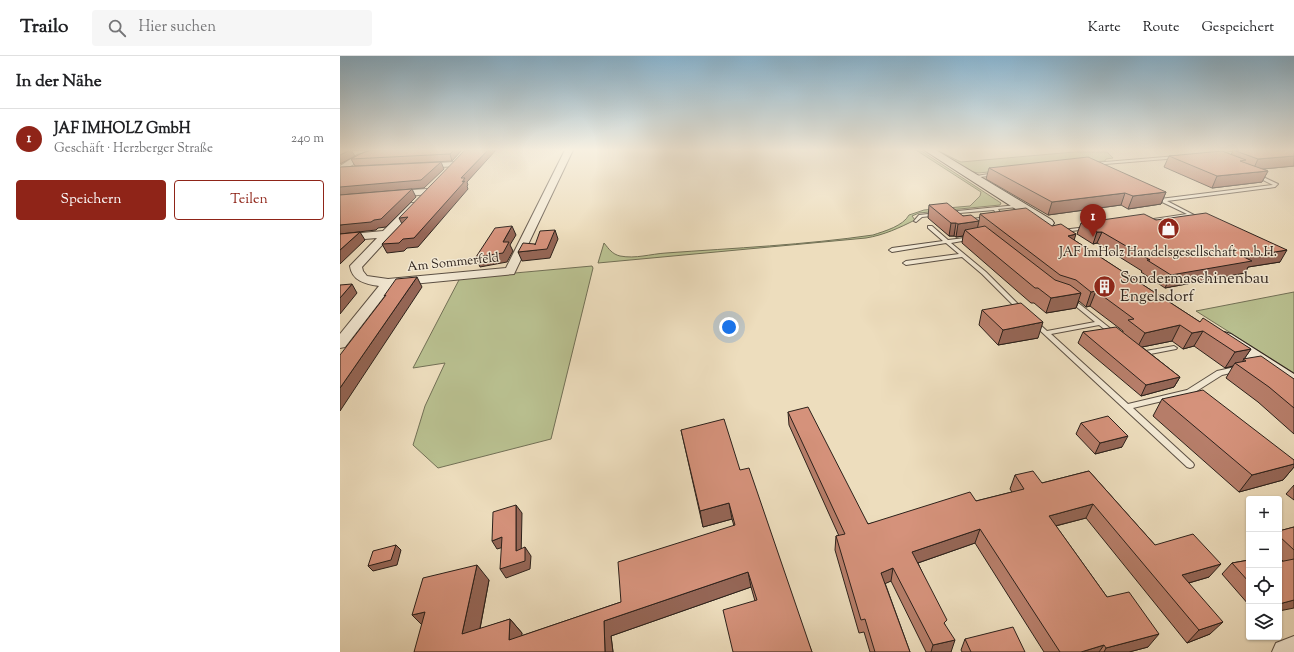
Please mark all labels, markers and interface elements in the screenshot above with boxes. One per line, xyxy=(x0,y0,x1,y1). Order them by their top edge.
search box xyxy=(92,10,372,46)
text: Trailo xyxy=(20,14,68,41)
icon: search xyxy=(106,17,128,39)
text: Hier suchen xyxy=(138,17,216,38)
text: Karte xyxy=(1088,18,1121,38)
text: Route xyxy=(1143,18,1179,38)
text: Gespeichert xyxy=(1201,18,1274,38)
text: In der Nähe xyxy=(16,70,102,94)
text: JAF IMHOLZ GmbH xyxy=(54,119,191,140)
text: 1 xyxy=(27,130,31,148)
text: 240 m xyxy=(291,130,324,148)
text: Geschäft · Herzberger Straße xyxy=(54,140,213,158)
button: Speichern xyxy=(16,180,166,220)
button: Teilen xyxy=(174,180,324,220)
pin: 1 xyxy=(1080,204,1106,237)
shop icon: JAF ImHolz Handelsgesellschaft m.b.H. xyxy=(1155,216,1181,242)
place label: JAF ImHolz Handelsgesellschaft m.b.H. xyxy=(1058,244,1277,262)
street label: Am Sommerfeld xyxy=(406,249,501,277)
place label: Sondermaschinenbau Engelsdorf xyxy=(1120,268,1269,309)
building icon: Sondermaschinenbau Engelsdorf xyxy=(1092,273,1118,299)
your location xyxy=(719,317,739,337)
map controls xyxy=(1246,496,1282,640)
button: + xyxy=(1246,496,1282,532)
button: − xyxy=(1246,532,1282,568)
button: locate xyxy=(1246,568,1282,604)
button: layers xyxy=(1246,604,1282,640)

